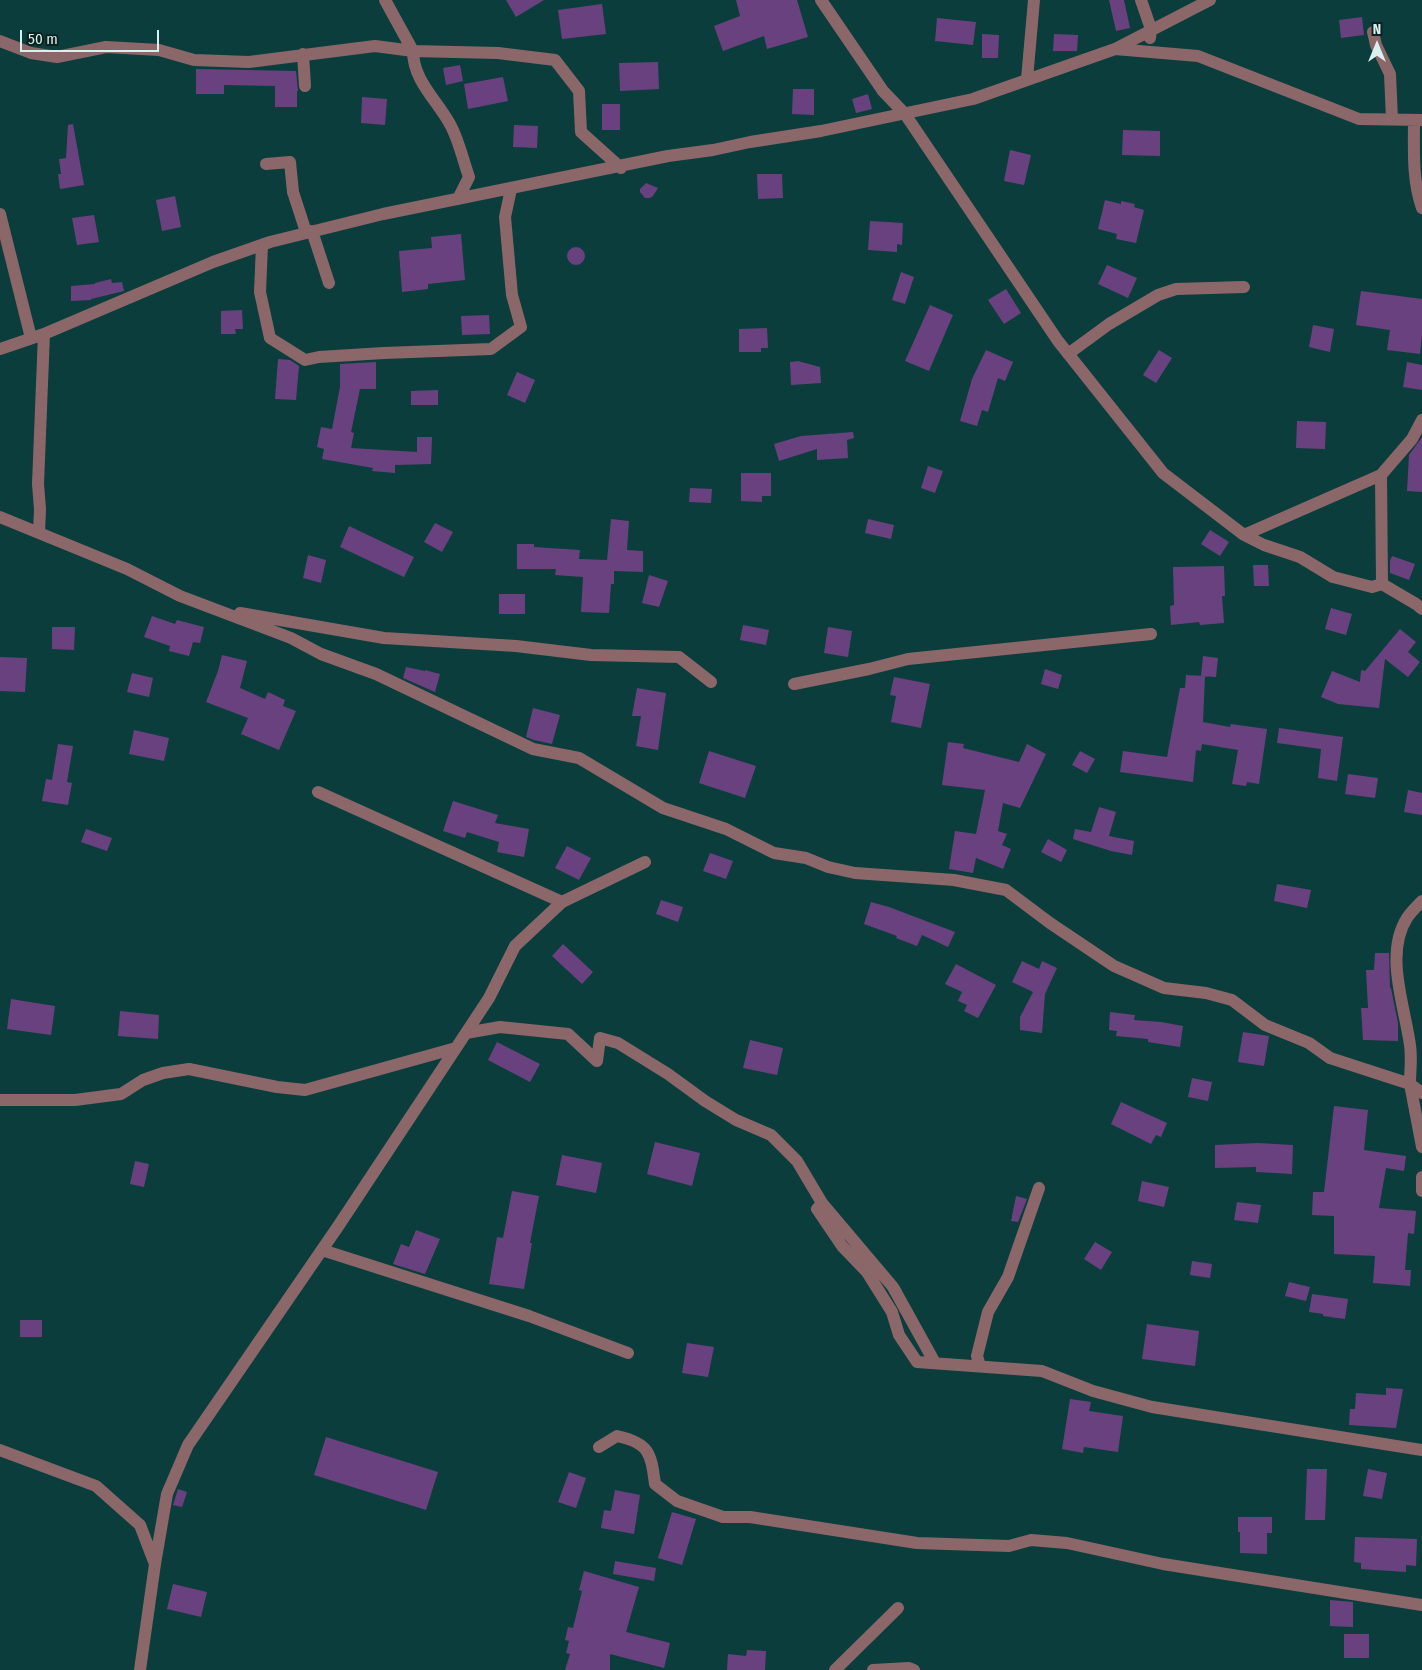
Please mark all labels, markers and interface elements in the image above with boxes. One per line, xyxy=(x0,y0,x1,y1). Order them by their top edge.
scale bar xyxy=(22,20,161,52)
north arrow xyxy=(1352,20,1402,70)
text: N xyxy=(1373,21,1381,38)
text: 50 m xyxy=(28,30,58,48)

